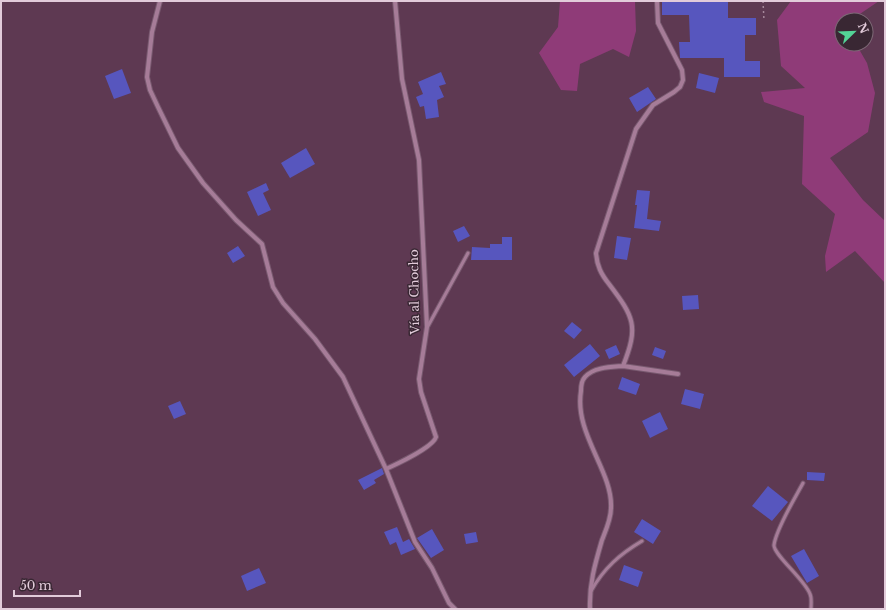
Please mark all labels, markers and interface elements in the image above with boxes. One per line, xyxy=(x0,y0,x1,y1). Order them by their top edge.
north arrow xyxy=(834,12,874,52)
text: N xyxy=(855,21,872,36)
street label: Vía al Chocho xyxy=(406,249,422,336)
scale bar xyxy=(14,572,80,598)
text: 50 m xyxy=(20,578,52,593)

